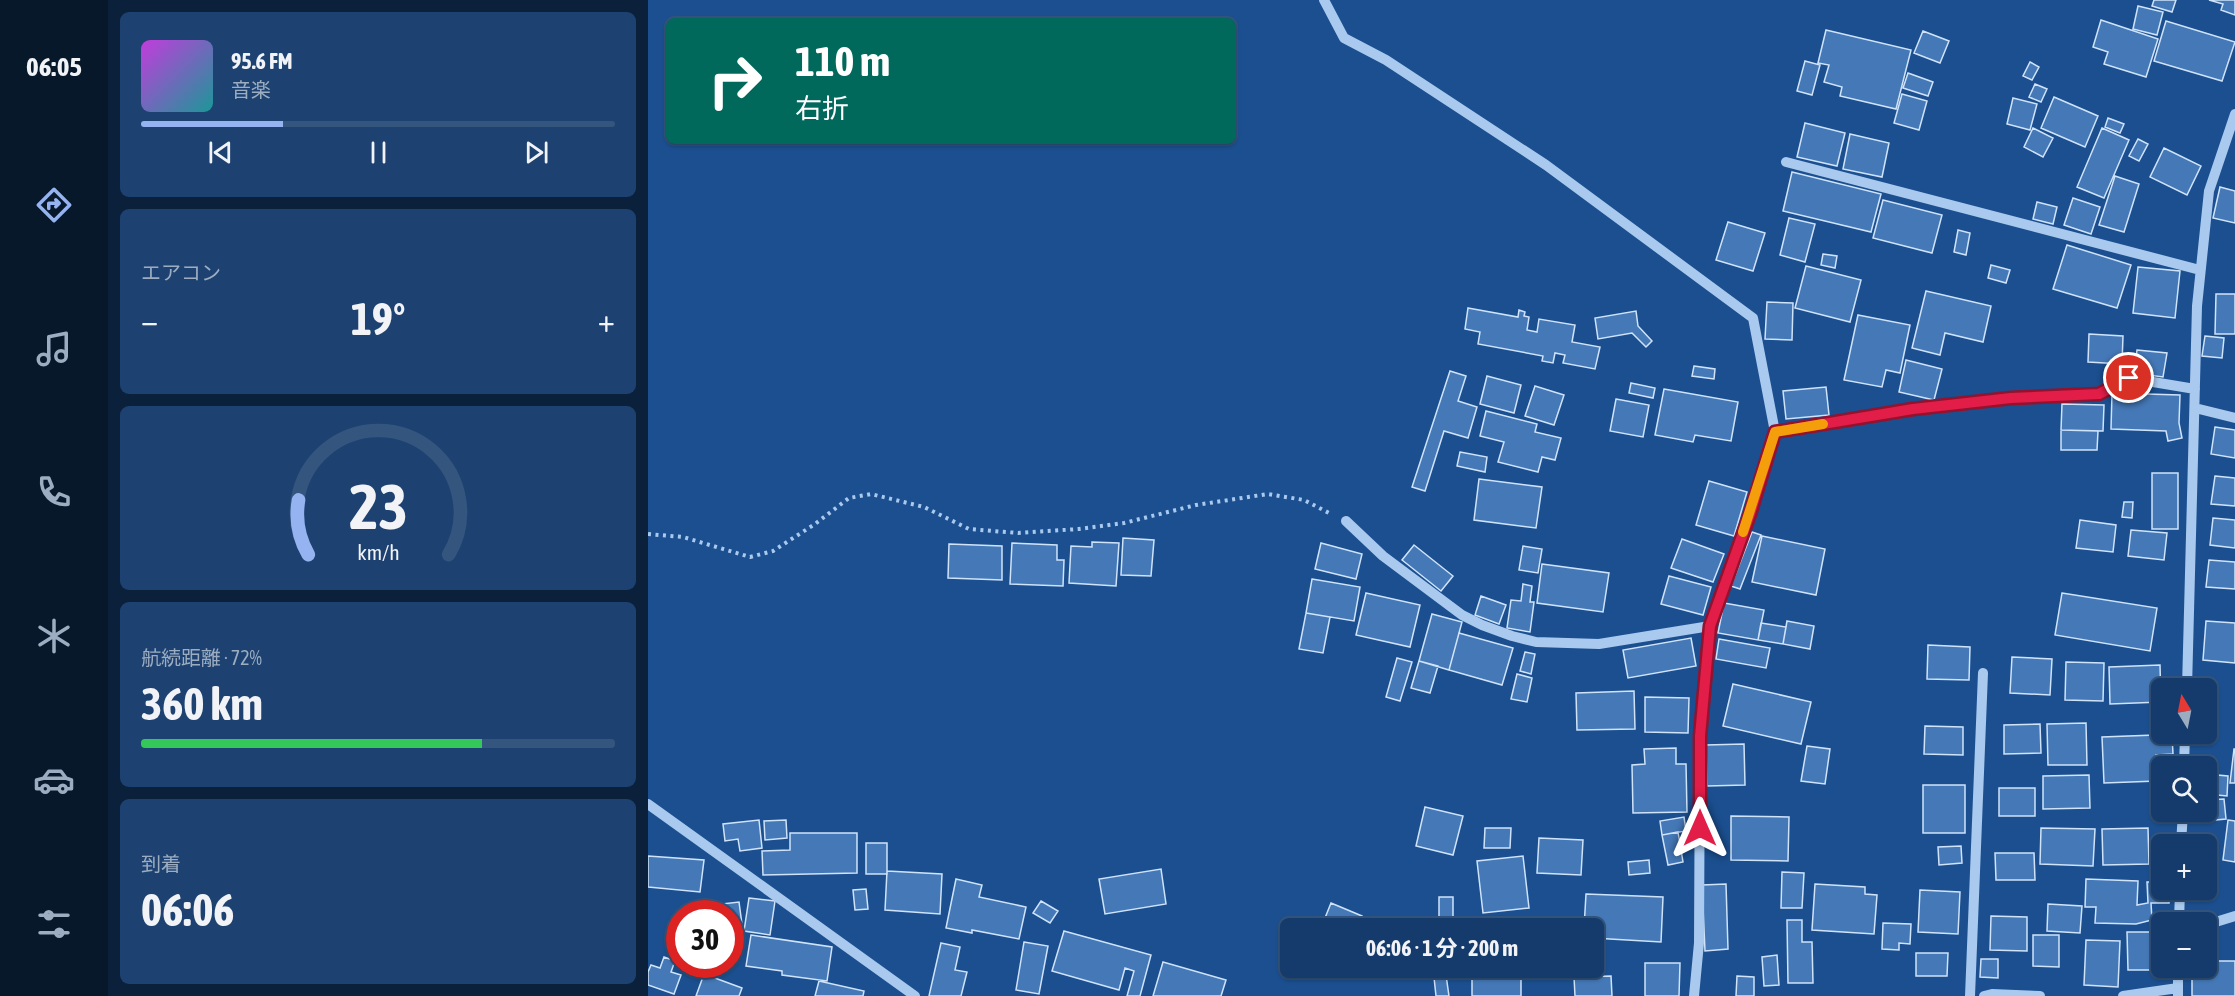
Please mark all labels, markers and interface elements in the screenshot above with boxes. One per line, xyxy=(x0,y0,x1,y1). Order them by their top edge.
text: 110 m xyxy=(795,37,890,85)
icon: right xyxy=(696,42,774,120)
text: 95.6 FM xyxy=(231,48,293,74)
text: 06:05 xyxy=(26,51,82,82)
text: 音楽 xyxy=(231,78,271,101)
text: 右折 xyxy=(795,93,849,124)
icon: previous xyxy=(204,136,237,169)
icon: pause xyxy=(362,136,395,169)
icon: next xyxy=(520,136,553,169)
icon: directions xyxy=(33,184,75,226)
text: エアコン xyxy=(141,261,221,284)
text: 19° xyxy=(351,293,405,345)
text: − xyxy=(141,301,158,339)
text: + xyxy=(598,301,615,339)
icon: music xyxy=(33,328,75,370)
pin xyxy=(2103,352,2154,403)
icon: arrive xyxy=(2112,361,2145,394)
icon: phone xyxy=(33,471,75,513)
text: 23 xyxy=(349,471,407,542)
text: km/h xyxy=(357,540,399,565)
icon: climate xyxy=(33,615,75,657)
text: 航続距離 · 72% xyxy=(141,646,262,669)
text: 360 km xyxy=(141,678,263,730)
north arrow xyxy=(2151,678,2217,744)
map controls xyxy=(2151,678,2217,978)
button: search xyxy=(2151,756,2217,822)
icon: car xyxy=(33,759,75,801)
position arrow xyxy=(1668,796,1732,860)
button: + xyxy=(2151,834,2217,900)
text: 到着 xyxy=(141,852,181,875)
text: 06:06 xyxy=(141,884,235,936)
speed limit sign: 30 xyxy=(666,900,744,978)
icon: filters xyxy=(33,903,75,945)
button: − xyxy=(2151,912,2217,978)
text: 06:06 · 1 分 · 200 m xyxy=(1366,935,1518,961)

